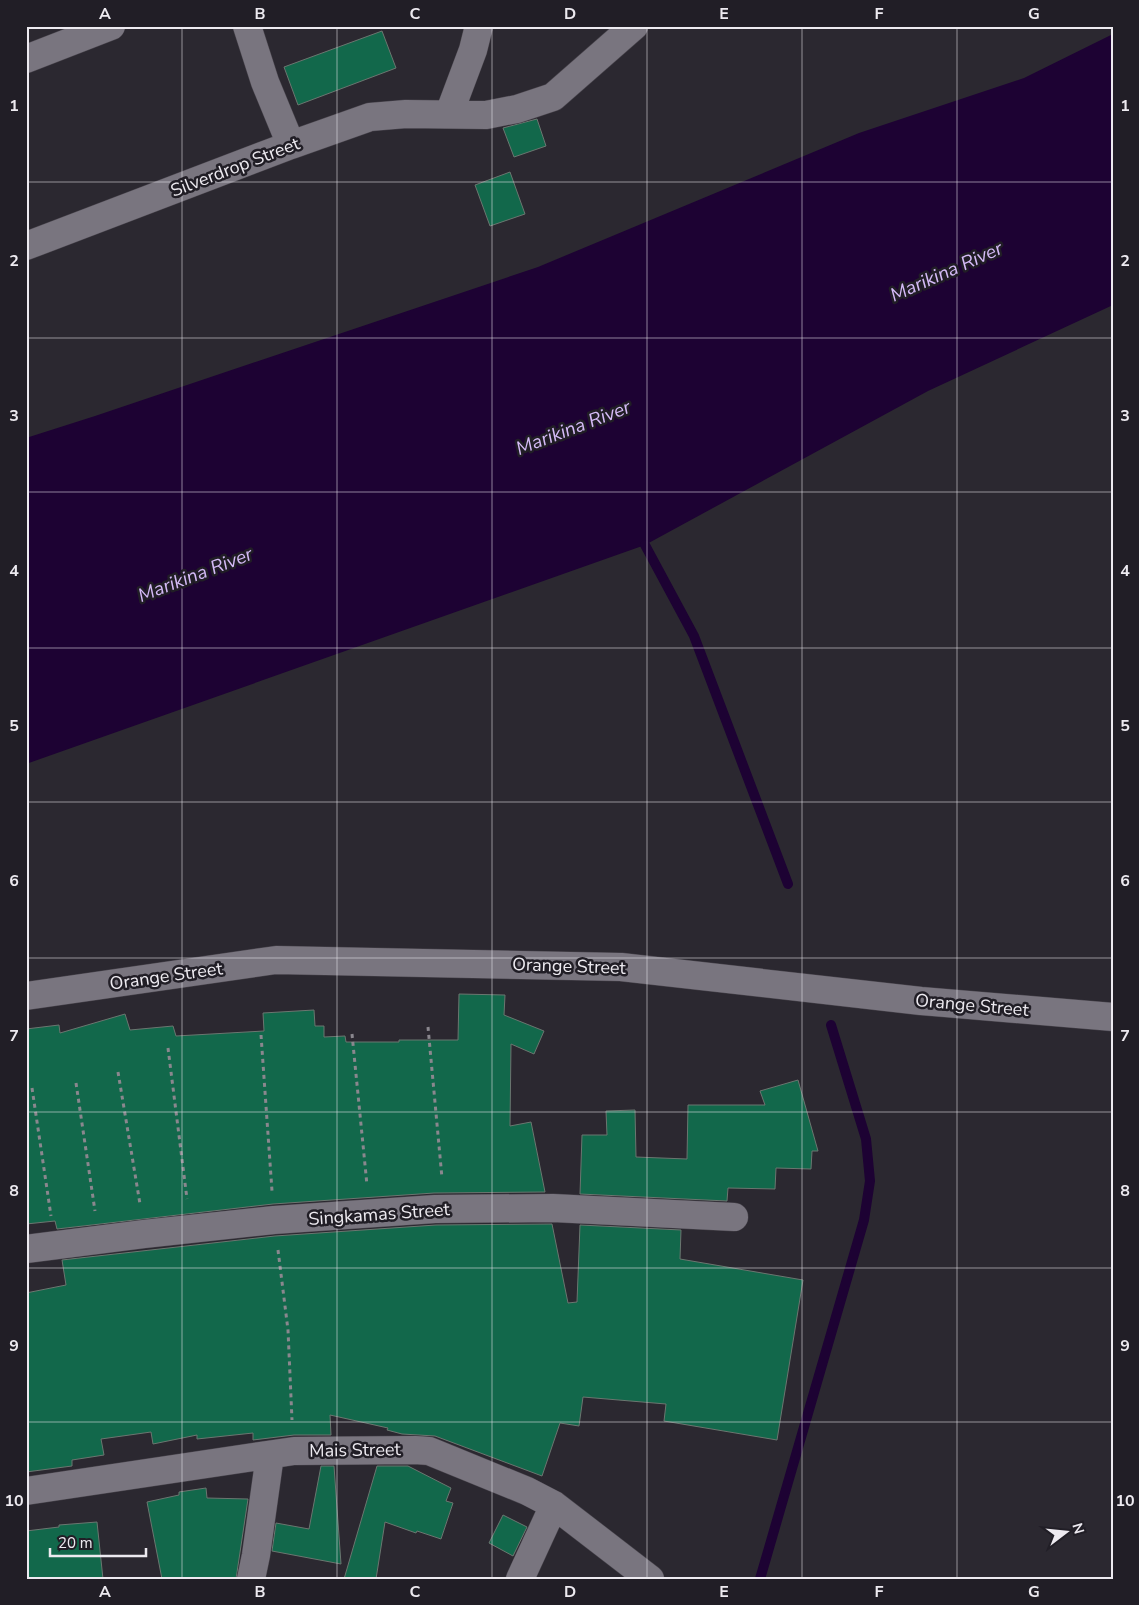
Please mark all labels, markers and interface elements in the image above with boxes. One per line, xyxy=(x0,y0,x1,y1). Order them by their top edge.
text: A xyxy=(99,3,111,25)
text: B xyxy=(254,3,266,25)
text: C xyxy=(410,3,421,25)
text: D xyxy=(564,3,576,25)
text: E xyxy=(719,3,729,25)
text: F xyxy=(875,3,884,25)
text: G xyxy=(1028,3,1040,25)
text: 1 xyxy=(9,95,19,117)
text: 1 xyxy=(1120,95,1130,117)
street label: Silverdrop Street xyxy=(167,131,304,203)
water label: Marikina River xyxy=(886,235,1008,308)
text: 2 xyxy=(9,250,19,272)
text: 2 xyxy=(1120,250,1130,272)
water label: Marikina River xyxy=(512,394,636,462)
text: 3 xyxy=(9,405,19,427)
text: 3 xyxy=(1120,405,1130,427)
water label: Marikina River xyxy=(134,541,258,609)
text: 4 xyxy=(9,560,19,582)
text: 4 xyxy=(1120,560,1130,582)
text: 5 xyxy=(9,715,19,737)
text: 5 xyxy=(1120,715,1130,737)
text: 6 xyxy=(9,870,19,892)
text: 6 xyxy=(1120,870,1130,892)
street label: Orange Street xyxy=(512,952,627,980)
street label: Orange Street xyxy=(108,956,225,996)
street label: Orange Street xyxy=(914,988,1030,1022)
text: 7 xyxy=(9,1025,19,1047)
text: 7 xyxy=(1120,1025,1130,1047)
text: 8 xyxy=(9,1180,19,1202)
text: 8 xyxy=(1120,1180,1130,1202)
street label: Singkamas Street xyxy=(307,1197,451,1231)
text: 9 xyxy=(9,1335,19,1357)
text: 9 xyxy=(1120,1335,1130,1357)
street label: Mais Street xyxy=(309,1437,402,1463)
text: 10 xyxy=(4,1490,24,1512)
text: 10 xyxy=(1115,1490,1135,1512)
north arrow xyxy=(1042,1508,1092,1558)
text: N xyxy=(1067,1521,1089,1536)
scale bar xyxy=(50,1525,146,1557)
text: 20 m xyxy=(58,1533,93,1553)
text: A xyxy=(99,1581,111,1603)
text: B xyxy=(254,1581,266,1603)
text: C xyxy=(410,1581,421,1603)
text: D xyxy=(564,1581,576,1603)
text: E xyxy=(719,1581,729,1603)
text: F xyxy=(875,1581,884,1603)
text: G xyxy=(1028,1581,1040,1603)

